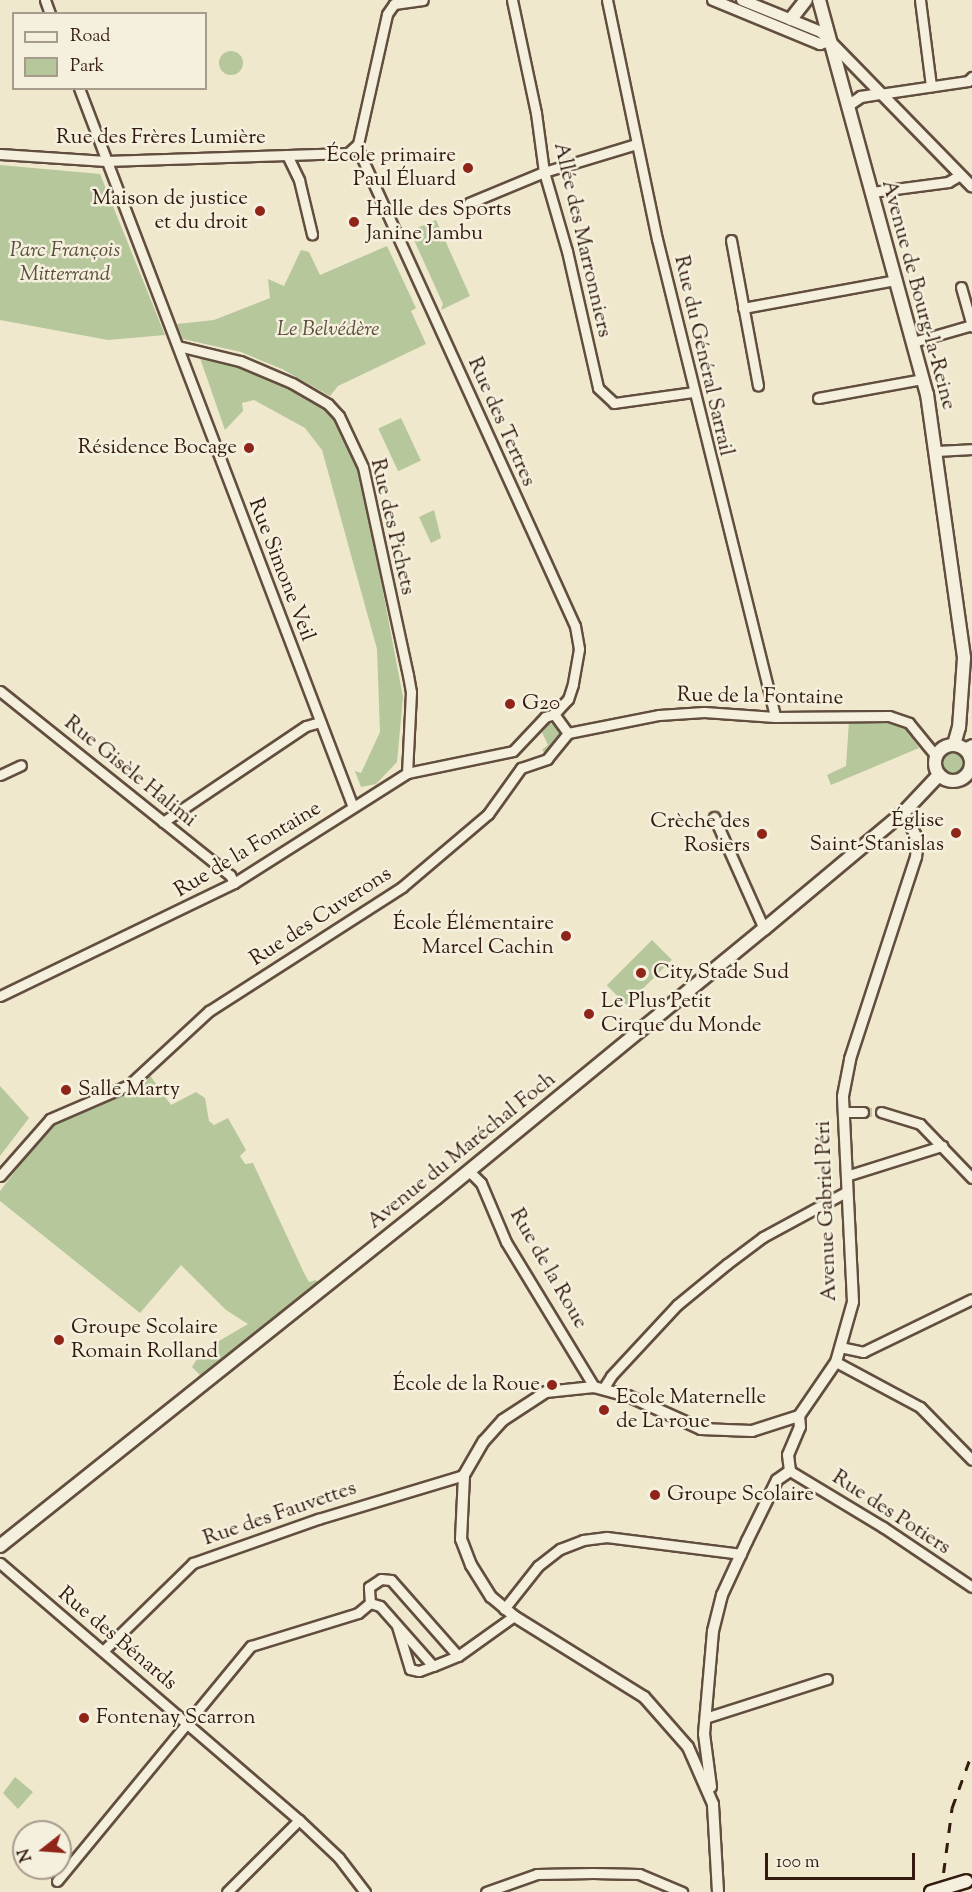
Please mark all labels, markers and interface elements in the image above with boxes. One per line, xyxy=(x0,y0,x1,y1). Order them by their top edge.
legend xyxy=(12,12,207,90)
text: Road xyxy=(70,24,110,50)
text: Park xyxy=(70,54,104,80)
street label: Rue des Frères Lumière xyxy=(56,125,266,151)
street label: Allée des Marronniers xyxy=(547,140,617,340)
place label: École primaire Paul Éluard xyxy=(326,143,456,193)
marker: École primaire Paul Éluard xyxy=(461,161,475,175)
street label: Avenue de Bourg-la-Reine xyxy=(875,177,961,413)
place label: Maison de justice et du droit xyxy=(92,186,248,236)
place label: Halle des Sports Janine Jambu xyxy=(366,197,511,247)
marker: Maison de justice et du droit xyxy=(253,204,267,218)
marker: Halle des Sports Janine Jambu xyxy=(347,215,361,229)
park label: Parc François Mitterrand xyxy=(10,238,120,288)
street label: Rue du Général Sarrail xyxy=(668,253,738,459)
park label: Le Belvédère xyxy=(277,317,379,343)
street label: Rue des Tertres xyxy=(461,354,541,490)
place label: Résidence Bocage xyxy=(78,435,237,461)
marker: Résidence Bocage xyxy=(242,441,256,455)
street label: Rue des Pichets xyxy=(364,456,420,598)
street label: Rue Simone Veil xyxy=(242,495,320,645)
street label: Rue de la Fontaine xyxy=(677,683,843,711)
place label: G20 xyxy=(522,691,560,717)
marker: G20 xyxy=(503,697,517,711)
street label: Rue Gisèle Halimi xyxy=(59,711,201,833)
street label: Rue de la Fontaine xyxy=(170,796,326,904)
place label: Église Saint-Stanislas xyxy=(810,808,944,858)
place label: Crèche des Rosiers xyxy=(650,809,750,859)
marker: Église Saint-Stanislas xyxy=(949,826,963,840)
marker: Crèche des Rosiers xyxy=(755,827,769,841)
street label: Rue des Cuverons xyxy=(245,862,397,972)
place label: École Élémentaire Marcel Cachin xyxy=(393,911,554,961)
marker: École Élémentaire Marcel Cachin xyxy=(559,929,573,943)
place label: City Stade Sud xyxy=(653,960,789,986)
marker: City Stade Sud xyxy=(634,966,648,980)
place label: Le Plus Petit Cirque du Monde xyxy=(601,989,762,1039)
marker: Le Plus Petit Cirque du Monde xyxy=(582,1007,596,1021)
street label: Avenue du Maréchal Foch xyxy=(363,1067,561,1235)
place label: Salle Marty xyxy=(78,1077,180,1103)
marker: Salle Marty xyxy=(59,1083,73,1097)
street label: Avenue Gabriel Péri xyxy=(811,1120,843,1302)
street label: Rue de la Roue xyxy=(503,1204,593,1334)
place label: Groupe Scolaire Romain Rolland xyxy=(71,1315,218,1365)
marker: Groupe Scolaire Romain Rolland xyxy=(52,1333,66,1347)
place label: École de la Roue xyxy=(393,1372,540,1398)
marker: École de la Roue xyxy=(545,1378,559,1392)
place label: Ecole Maternelle de La roue xyxy=(616,1385,766,1435)
marker: Ecole Maternelle de La roue xyxy=(597,1403,611,1417)
street label: Rue des Potiers xyxy=(827,1465,955,1561)
street label: Rue des Fauvettes xyxy=(200,1476,360,1552)
place label: Groupe Scolaire xyxy=(667,1482,814,1508)
marker: Groupe Scolaire xyxy=(648,1488,662,1502)
street label: Rue des Bénards xyxy=(52,1582,182,1696)
place label: Fontenay Scarron xyxy=(96,1705,256,1731)
marker: Fontenay Scarron xyxy=(77,1711,91,1725)
north arrow xyxy=(12,1820,72,1880)
scale bar xyxy=(768,1841,918,1879)
text: N xyxy=(13,1845,39,1864)
text: 100 m xyxy=(776,1850,820,1876)

